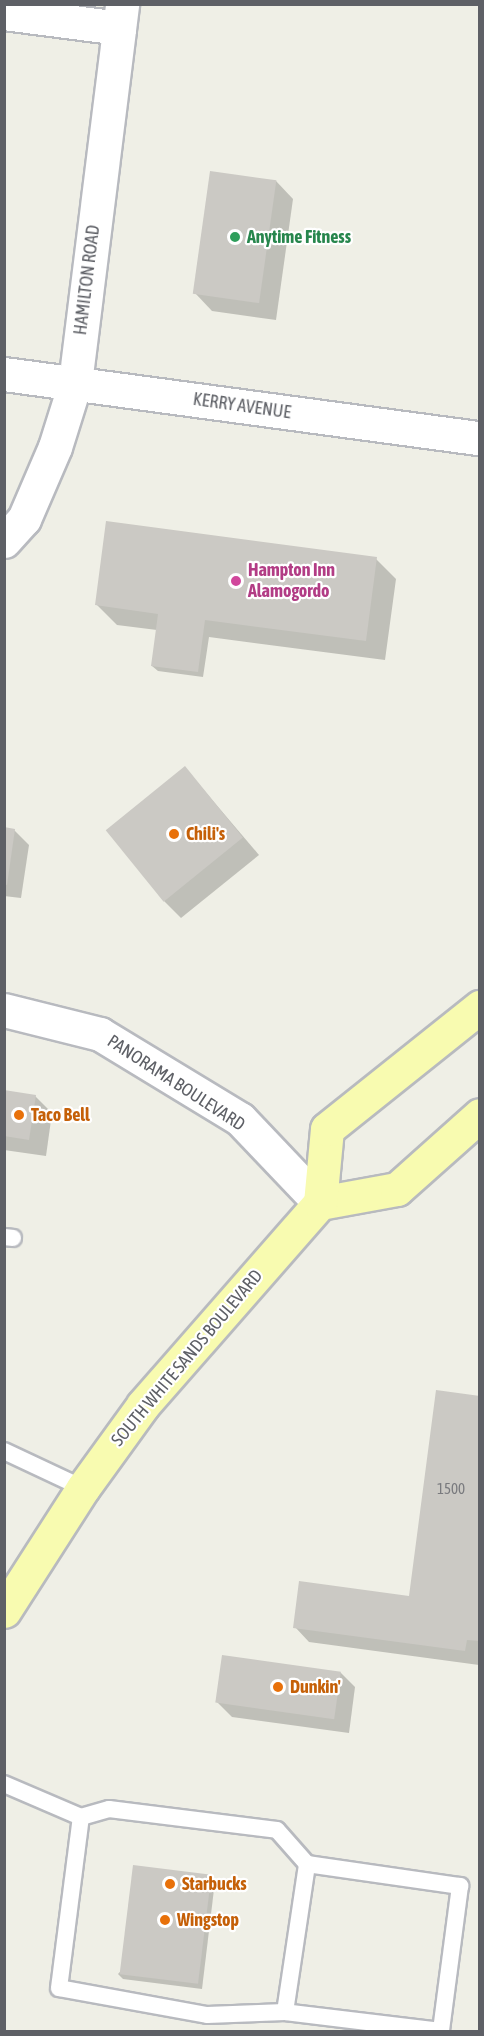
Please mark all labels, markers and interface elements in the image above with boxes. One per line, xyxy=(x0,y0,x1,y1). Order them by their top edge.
street label: HAMILTON ROAD xyxy=(70,224,104,336)
place label: Anytime Fitness xyxy=(247,226,351,248)
marker: Anytime Fitness xyxy=(228,230,242,244)
street label: KERRY AVENUE xyxy=(192,388,292,424)
place label: Hampton Inn Alamogordo xyxy=(248,560,335,602)
marker: Hampton Inn Alamogordo xyxy=(229,574,243,588)
place label: Chili's xyxy=(186,823,225,845)
marker: Chili's xyxy=(167,827,181,841)
street label: PANORAMA BOULEVARD xyxy=(103,1030,249,1136)
place label: Taco Bell xyxy=(31,1104,90,1126)
marker: Taco Bell xyxy=(12,1108,26,1122)
street label: SOUTH WHITE SANDS BOULEVARD xyxy=(107,1265,267,1451)
house number: 1500 xyxy=(437,1480,465,1498)
place label: Dunkin' xyxy=(290,1676,341,1698)
marker: Dunkin' xyxy=(271,1680,285,1694)
place label: Starbucks xyxy=(182,1873,247,1895)
marker: Starbucks xyxy=(163,1877,177,1891)
place label: Wingstop xyxy=(177,1909,239,1931)
marker: Wingstop xyxy=(158,1913,172,1927)

